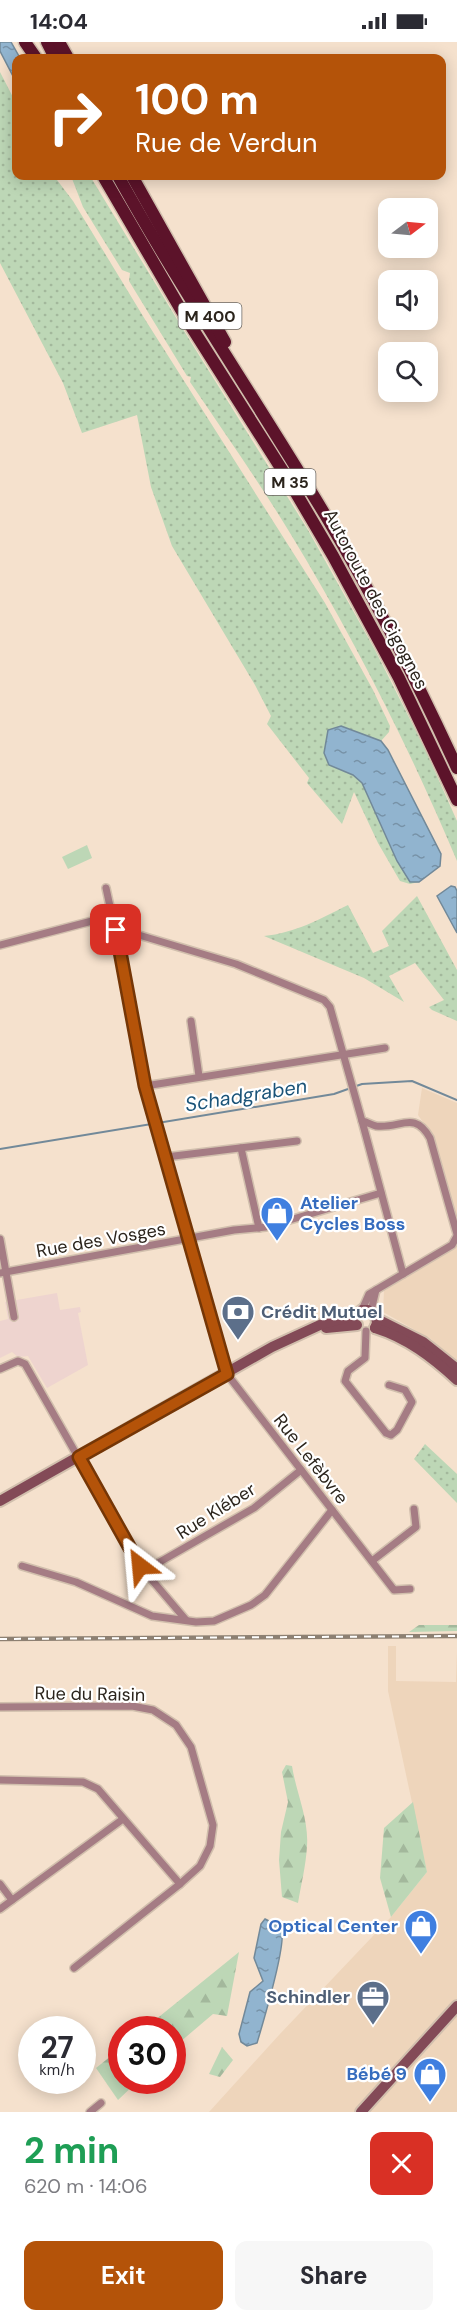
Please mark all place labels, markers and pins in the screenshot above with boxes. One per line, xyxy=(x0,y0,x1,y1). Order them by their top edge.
pin xyxy=(90,904,141,955)
place label: Atelier Cycles Boss xyxy=(300,1191,405,1236)
shop icon: Atelier Cycles Boss xyxy=(259,1195,295,1242)
bank icon: Crédit Mutuel xyxy=(220,1294,256,1341)
place label: Crédit Mutuel xyxy=(261,1300,383,1324)
shop icon: Optical Center xyxy=(403,1908,439,1955)
place label: Optical Center xyxy=(268,1914,398,1938)
office icon: Schindler xyxy=(355,1979,391,2026)
place label: Schindler xyxy=(266,1985,350,2009)
shop icon: Bébé 9 xyxy=(412,2056,448,2103)
place label: Bébé 9 xyxy=(346,2062,407,2086)

